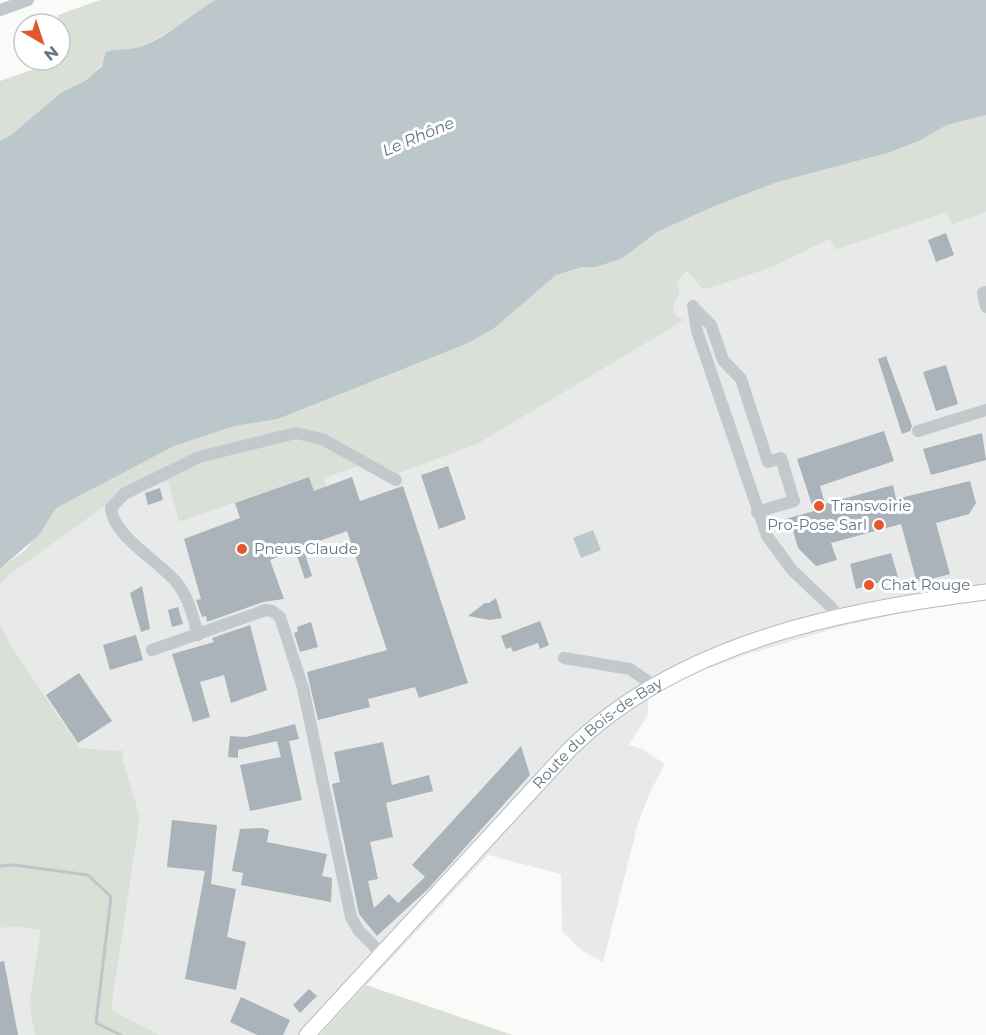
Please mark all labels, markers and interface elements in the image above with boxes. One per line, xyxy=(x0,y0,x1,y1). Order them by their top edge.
north arrow xyxy=(12,12,72,72)
text: N xyxy=(40,42,62,65)
water label: Le Rhône xyxy=(379,113,457,160)
place label: Transvoirie xyxy=(831,496,911,515)
marker: Transvoirie xyxy=(812,499,826,513)
place label: Pro-Pose Sarl xyxy=(767,515,867,534)
marker: Pro-Pose Sarl xyxy=(872,518,886,532)
place label: Pneus Claude xyxy=(254,539,358,558)
marker: Pneus Claude xyxy=(235,542,249,556)
place label: Chat Rouge xyxy=(881,575,970,594)
marker: Chat Rouge xyxy=(862,578,876,592)
street label: Route du Bois-de-Bay xyxy=(528,672,666,792)

